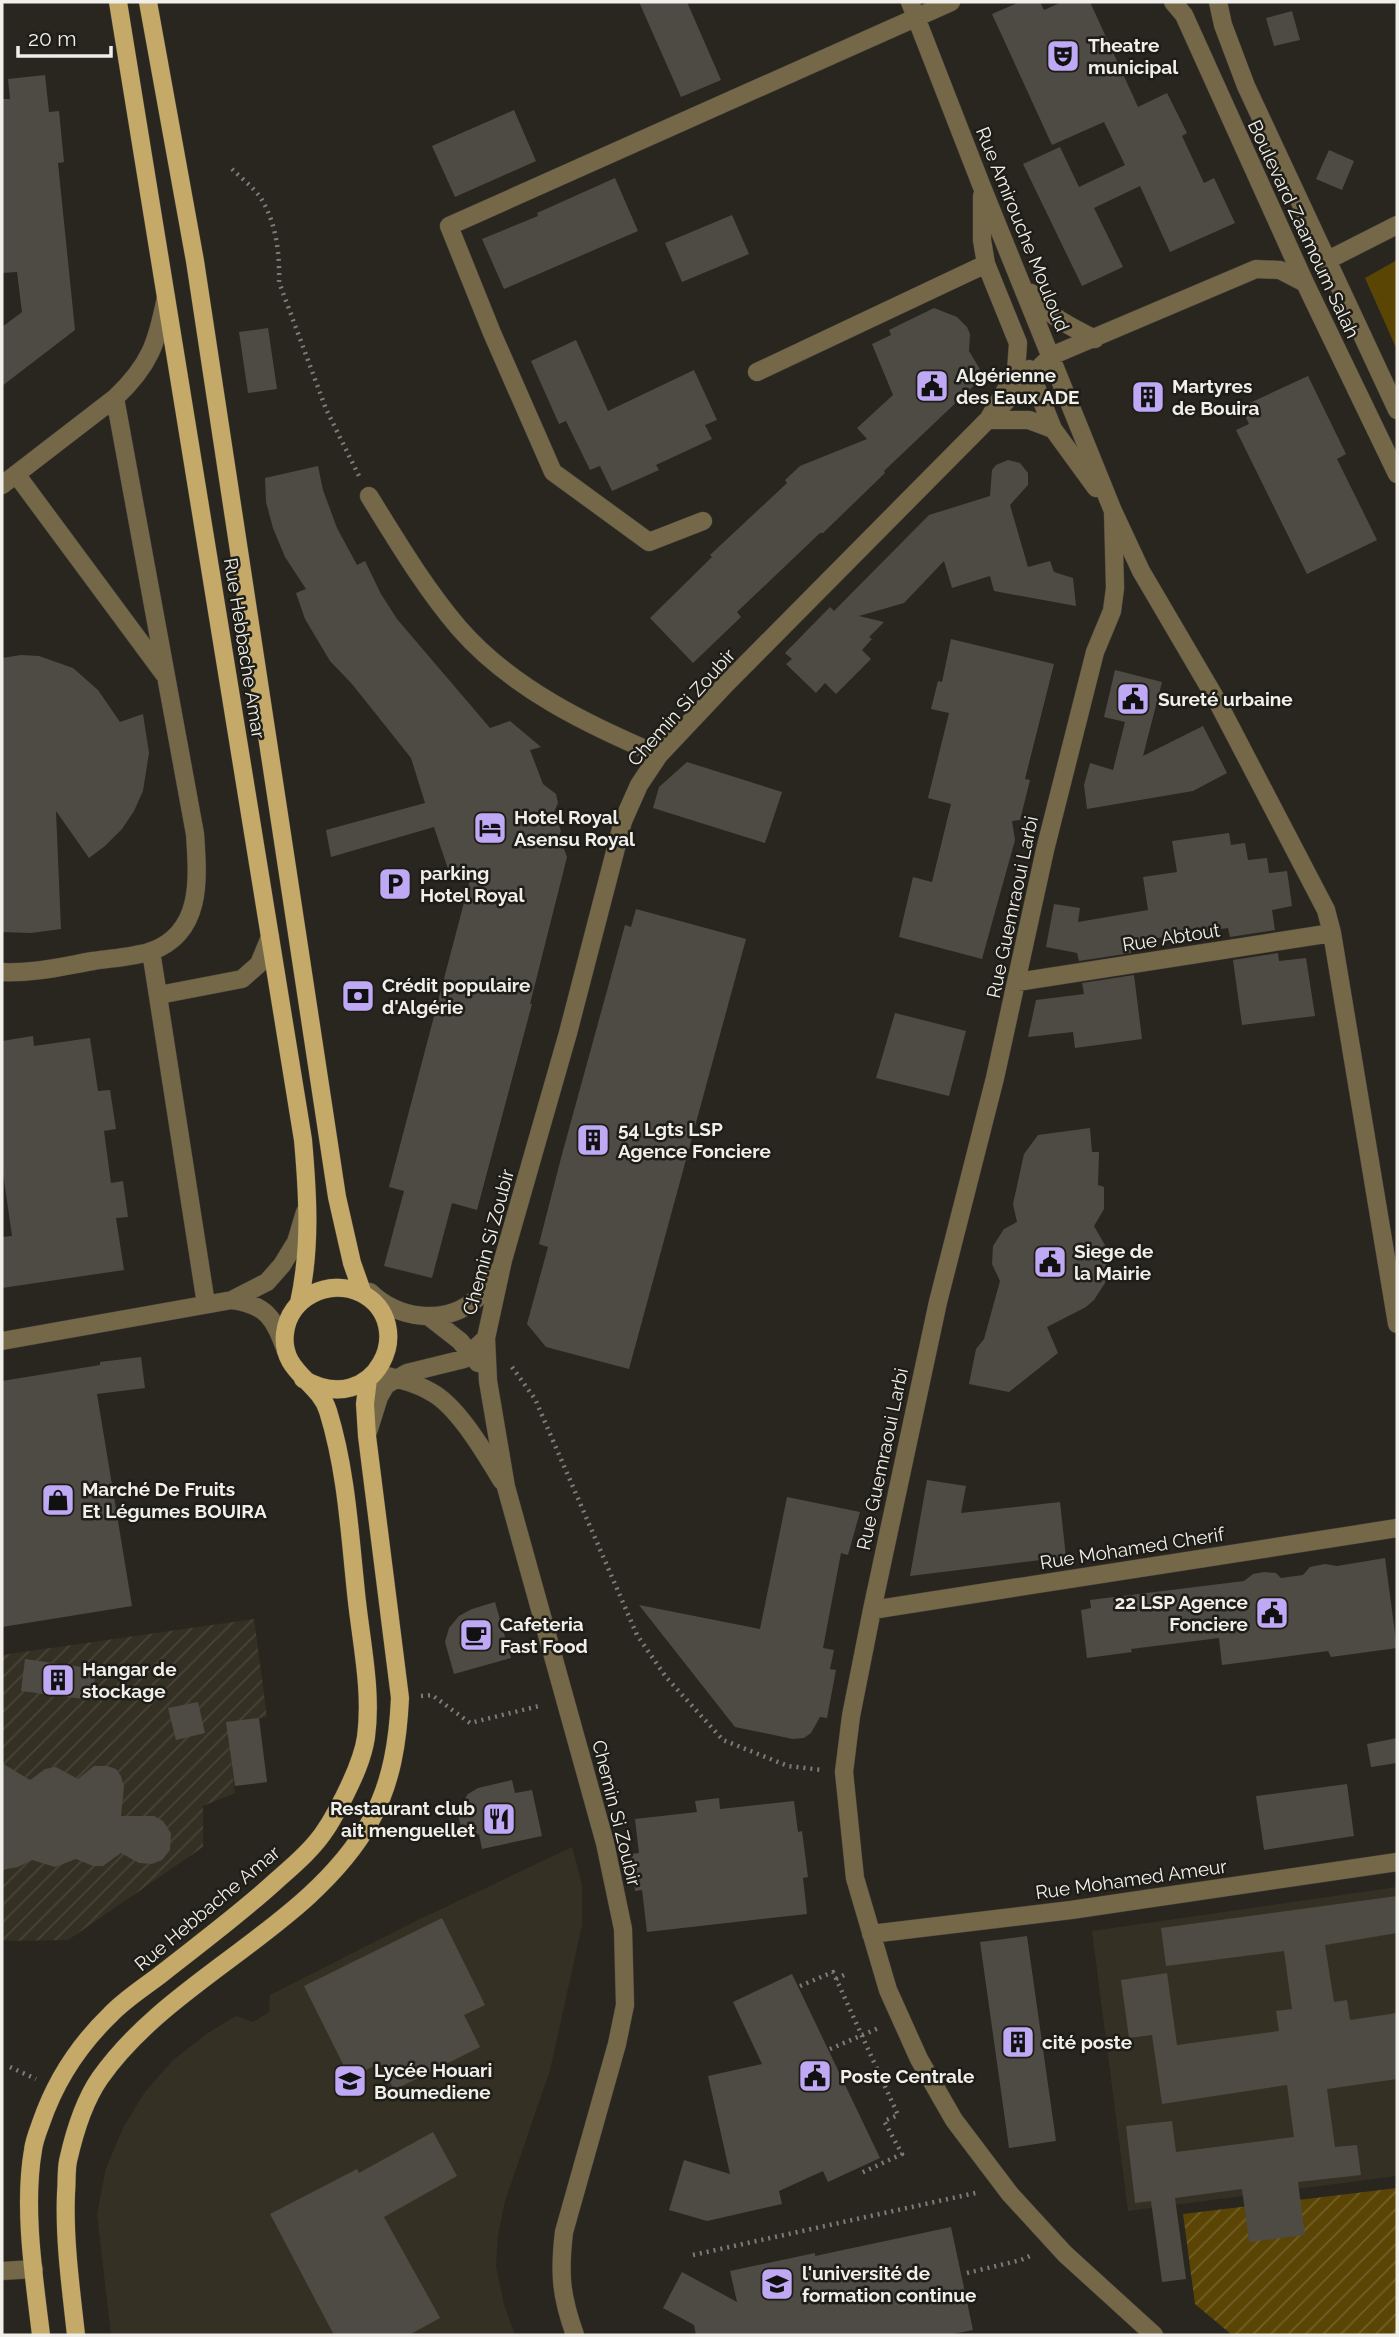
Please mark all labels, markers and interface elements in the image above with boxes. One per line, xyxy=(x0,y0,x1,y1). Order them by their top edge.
scale bar xyxy=(18,14,110,58)
text: 20 m xyxy=(28,26,76,51)
place label: Theatre municipal xyxy=(1088,34,1179,78)
theatre icon: Theatre municipal xyxy=(1044,37,1082,75)
street label: Boulevard Zaamoum Salah xyxy=(1244,116,1364,342)
street label: Rue Amirouche Mouloud xyxy=(972,124,1074,334)
place label: Algérienne des Eaux ADE xyxy=(956,364,1080,408)
public building icon: Algérienne des Eaux ADE xyxy=(913,367,951,405)
place label: Martyres de Bouira xyxy=(1172,375,1260,419)
building icon: Martyres de Bouira xyxy=(1129,378,1167,416)
street label: Rue Hebbache Amar xyxy=(220,556,270,740)
street label: Chemin Si Zoubir xyxy=(623,644,740,770)
public building icon: Sureté urbaine xyxy=(1114,680,1152,718)
place label: Sureté urbaine xyxy=(1158,688,1293,710)
place label: Hotel Royal Asensu Royal xyxy=(514,806,636,850)
hotel icon: Hotel Royal Asensu Royal xyxy=(471,809,509,847)
street label: Rue Guemraoui Larbi xyxy=(982,814,1042,1000)
place label: parking Hotel Royal xyxy=(420,862,526,906)
parking icon: parking Hotel Royal xyxy=(376,865,414,903)
street label: Rue Abtout xyxy=(1121,918,1222,956)
place label: Crédit populaire d'Algérie xyxy=(382,974,530,1018)
bank icon: Crédit populaire d'Algérie xyxy=(339,977,377,1015)
place label: 54 Lgts LSP Agence Fonciere xyxy=(618,1118,771,1162)
building icon: 54 Lgts LSP Agence Fonciere xyxy=(574,1121,612,1159)
street label: Chemin Si Zoubir xyxy=(458,1166,518,1317)
place label: Siege de la Mairie xyxy=(1074,1240,1154,1284)
public building icon: Siege de la Mairie xyxy=(1031,1243,1069,1281)
street label: Rue Guemraoui Larbi xyxy=(852,1366,912,1552)
place label: Marché De Fruits Et Légumes BOUIRA xyxy=(82,1478,267,1522)
shop icon: Marché De Fruits Et Légumes BOUIRA xyxy=(39,1481,77,1519)
street label: Rue Mohamed Cherif xyxy=(1038,1522,1226,1573)
place label: 22 LSP Agence Fonciere xyxy=(1115,1591,1248,1635)
public building icon: 22 LSP Agence Fonciere xyxy=(1253,1594,1291,1632)
place label: Cafeteria Fast Food xyxy=(500,1613,588,1657)
cafe icon: Cafeteria Fast Food xyxy=(457,1616,495,1654)
place label: Hangar de stockage xyxy=(82,1658,177,1702)
building icon: Hangar de stockage xyxy=(39,1661,77,1699)
street label: Chemin Si Zoubir xyxy=(588,1738,646,1889)
place label: Restaurant club ait menguellet xyxy=(330,1797,476,1841)
restaurant icon: Restaurant club ait menguellet xyxy=(480,1800,518,1838)
street label: Rue Hebbache Amar xyxy=(130,1841,284,1975)
street label: Rue Mohamed Ameur xyxy=(1034,1855,1228,1903)
building icon: cité poste xyxy=(999,2023,1037,2061)
place label: cité poste xyxy=(1042,2031,1132,2053)
public building icon: Poste Centrale xyxy=(796,2057,834,2095)
place label: Lycée Houari Boumediene xyxy=(374,2059,492,2103)
school or university icon: Lycée Houari Boumediene xyxy=(331,2062,369,2100)
place label: Poste Centrale xyxy=(840,2065,974,2087)
place label: l'université de formation continue xyxy=(802,2262,976,2306)
school or university icon: l'université de formation continue xyxy=(758,2265,796,2303)

